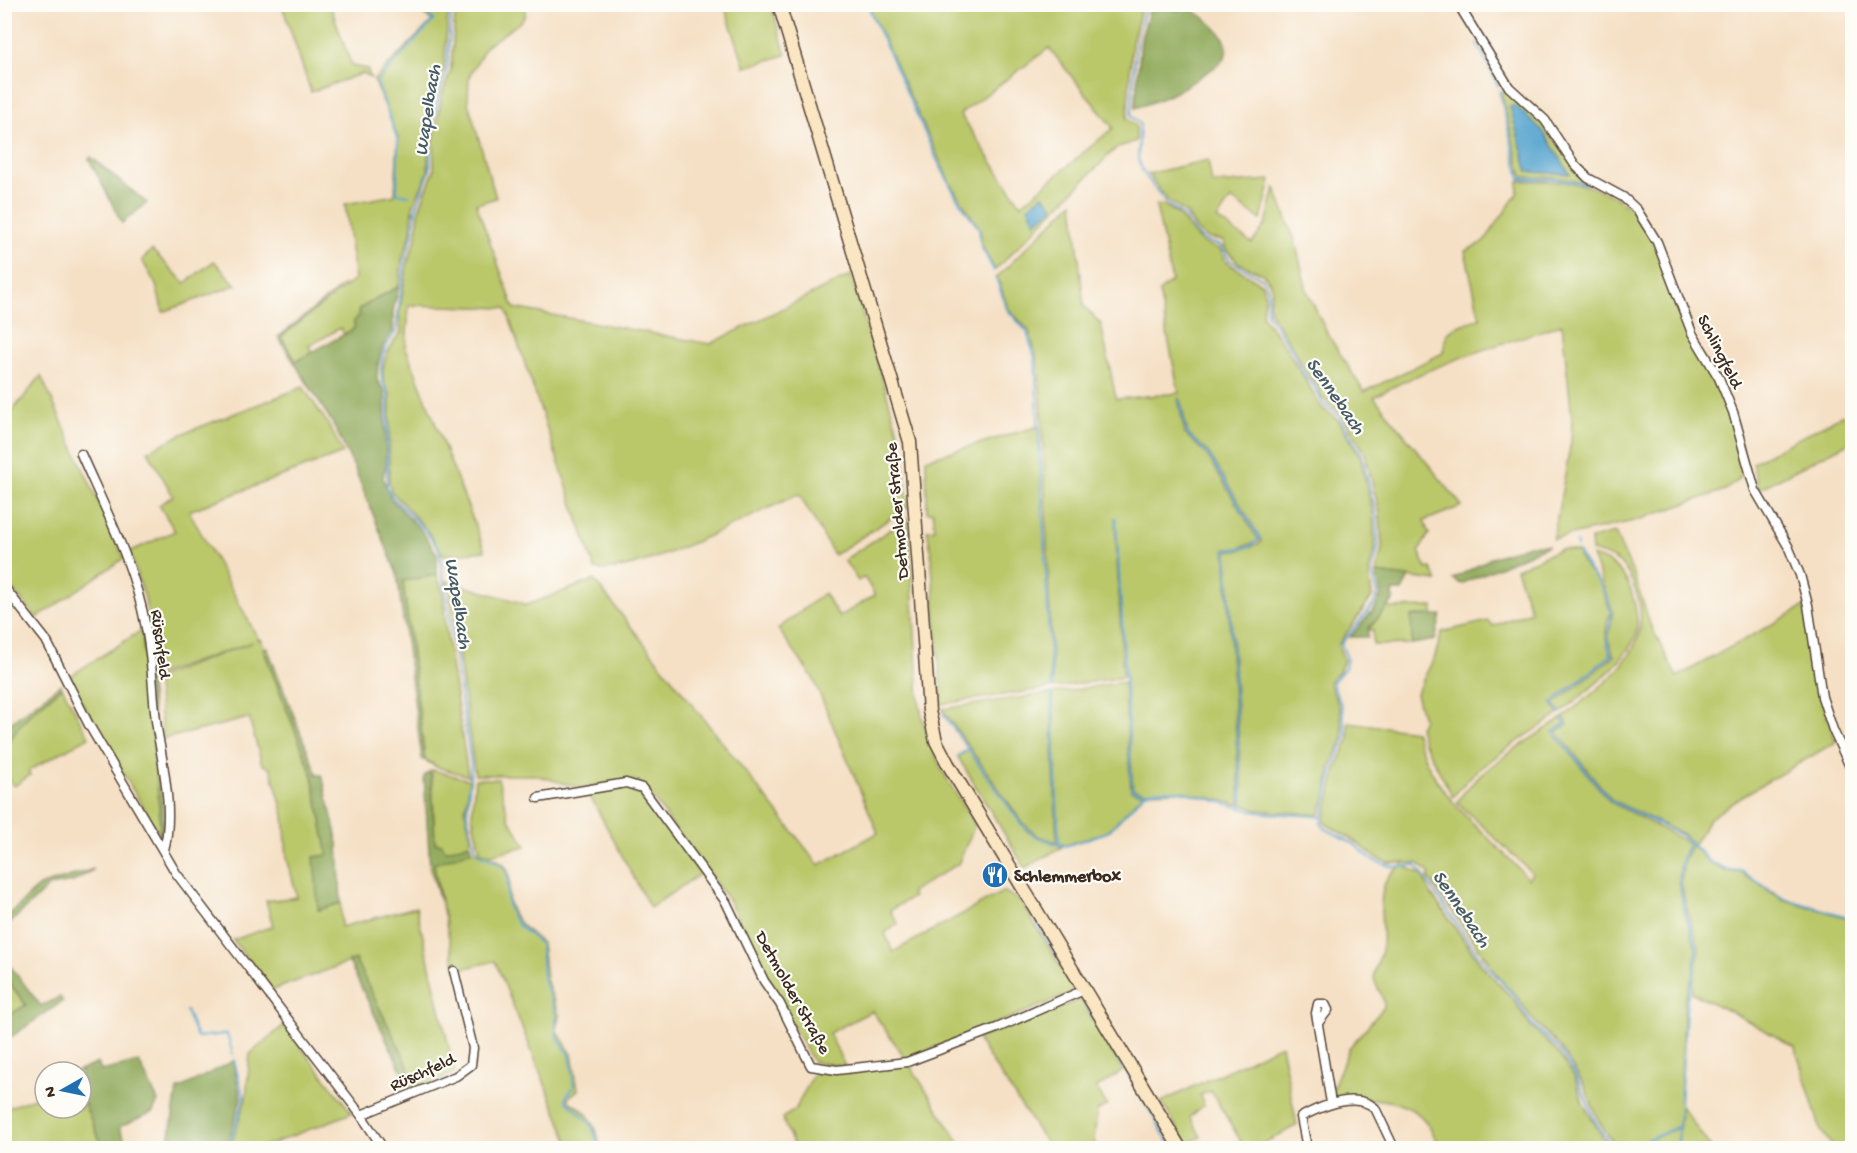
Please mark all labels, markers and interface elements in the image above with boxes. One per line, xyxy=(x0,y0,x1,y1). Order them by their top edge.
water label: Wapelbach xyxy=(411,63,448,158)
street label: Schlingfeld xyxy=(1691,312,1747,394)
water label: Sennebach xyxy=(1299,354,1369,440)
street label: Detmolder Straße xyxy=(882,441,915,581)
water label: Wapelbach xyxy=(438,556,475,651)
street label: Rüschfeld xyxy=(145,608,174,682)
restaurant icon: Schlemmerbox xyxy=(980,860,1010,890)
place label: Schlemmerbox xyxy=(1014,867,1121,888)
water label: Sennebach xyxy=(1426,867,1494,953)
street label: Detmolder Straße xyxy=(749,927,835,1059)
street label: Rüschfeld xyxy=(387,1049,460,1097)
north arrow xyxy=(33,1060,93,1120)
text: N xyxy=(41,1085,62,1098)

